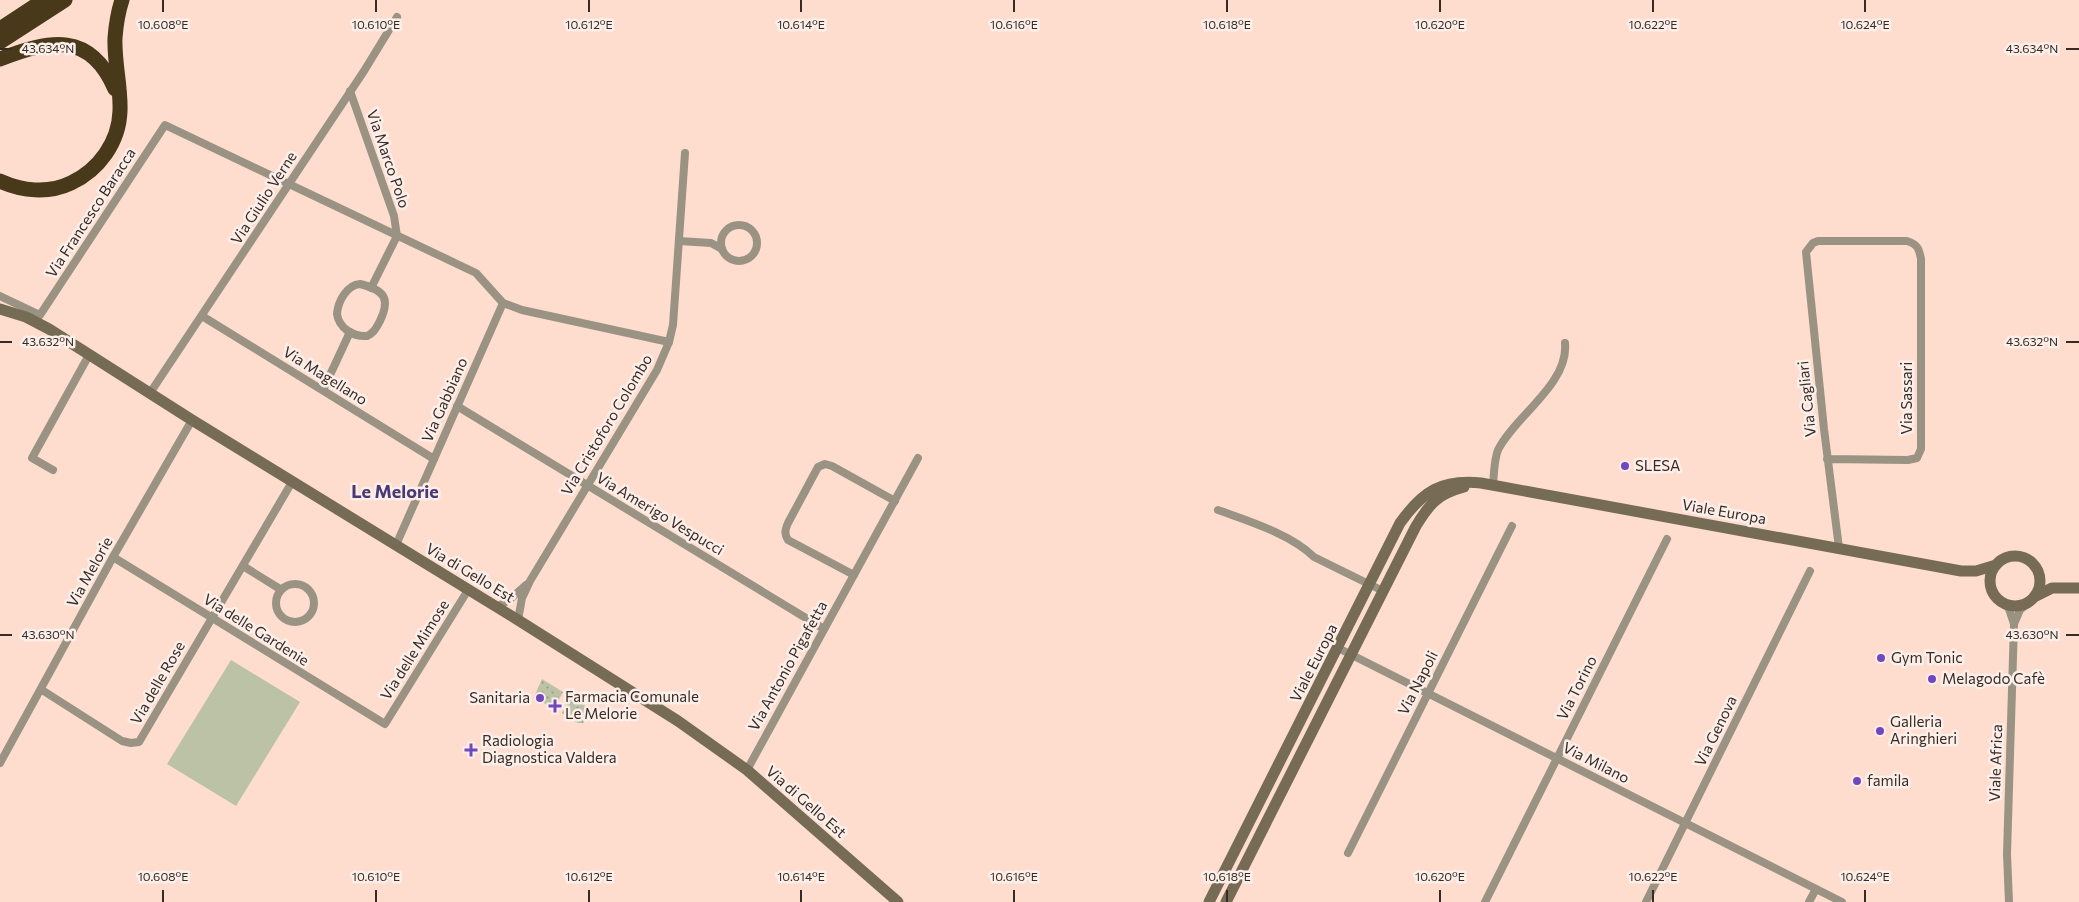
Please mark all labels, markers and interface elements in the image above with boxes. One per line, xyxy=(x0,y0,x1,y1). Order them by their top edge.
text: 10.608°E xyxy=(138,17,188,31)
text: 10.610°E xyxy=(352,17,400,31)
text: 10.612°E xyxy=(565,17,613,31)
text: 10.614°E xyxy=(777,17,825,31)
text: 10.616°E xyxy=(990,17,1038,31)
text: 10.618°E xyxy=(1203,17,1251,31)
text: 10.620°E xyxy=(1415,17,1465,31)
text: 10.622°E xyxy=(1629,17,1677,31)
text: 10.624°E xyxy=(1840,17,1890,31)
text: 43.634°N xyxy=(22,41,74,55)
text: 43.634°N xyxy=(2006,41,2058,55)
street label: Via Marco Polo xyxy=(364,107,414,210)
street label: Via Francesco Baracca xyxy=(42,144,139,281)
street label: Via Giulio Verne xyxy=(226,148,300,247)
text: 43.632°N xyxy=(22,334,74,348)
text: 43.632°N xyxy=(2006,334,2058,348)
street label: Via Magellano xyxy=(280,342,371,408)
street label: Via Cristoforo Colombo xyxy=(557,351,656,498)
street label: Via Gabbiano xyxy=(417,354,471,445)
street label: Via Cagliari xyxy=(1793,360,1819,438)
street label: Via Sassari xyxy=(1897,362,1915,434)
place label: SLESA xyxy=(1635,456,1680,474)
marker: SLESA xyxy=(1619,460,1631,472)
street label: Via Amerigo Vespucci xyxy=(593,468,728,558)
district label: Le Melorie xyxy=(351,480,439,502)
street label: Viale Europa xyxy=(1681,495,1768,527)
street label: Via Melorie xyxy=(62,533,116,610)
street label: Via di Gello Est xyxy=(423,539,518,606)
street label: Via delle Gardenie xyxy=(200,589,313,669)
street label: Via delle Mimose xyxy=(376,596,452,703)
street label: Via Antonio Pigafetta xyxy=(744,597,830,734)
street label: Viale Europa xyxy=(1286,620,1340,705)
text: 43.630°N xyxy=(21,627,75,641)
text: 43.630°N xyxy=(2005,627,2059,641)
street label: Via delle Rose xyxy=(126,638,188,727)
street label: Via Napoli xyxy=(1393,647,1441,718)
place label: Gym Tonic xyxy=(1891,648,1963,666)
street label: Via Torino xyxy=(1552,652,1600,723)
marker: Gym Tonic xyxy=(1875,652,1887,664)
place label: Melagodo Cafè xyxy=(1942,669,2045,687)
marker: Melagodo Cafè xyxy=(1926,673,1938,685)
place label: Farmacia Comunale Le Melorie xyxy=(565,687,699,722)
place label: Sanitaria xyxy=(469,688,530,706)
marker: Sanitaria xyxy=(534,692,546,704)
street label: Via Genova xyxy=(1690,692,1740,769)
marker: Farmacia Comunale Le Melorie xyxy=(549,700,561,712)
place label: Galleria Aringhieri xyxy=(1890,712,1957,747)
street label: Viale Africa xyxy=(1985,724,2005,802)
marker: Galleria Aringhieri xyxy=(1874,725,1886,737)
place label: Radiologia Diagnostica Valdera xyxy=(482,731,617,766)
street label: Via Milano xyxy=(1560,738,1633,787)
marker: Radiologia Diagnostica Valdera xyxy=(464,743,478,757)
street label: Via di Gello Est xyxy=(763,762,850,841)
place label: famila xyxy=(1867,771,1909,789)
marker: famila xyxy=(1851,775,1863,787)
text: 10.608°E xyxy=(138,869,188,883)
text: 10.610°E xyxy=(352,869,400,883)
text: 10.612°E xyxy=(565,869,613,883)
text: 10.614°E xyxy=(777,869,825,883)
text: 10.616°E xyxy=(990,869,1038,883)
text: 10.618°E xyxy=(1203,869,1251,883)
text: 10.620°E xyxy=(1415,869,1465,883)
text: 10.622°E xyxy=(1629,869,1677,883)
text: 10.624°E xyxy=(1840,869,1890,883)

